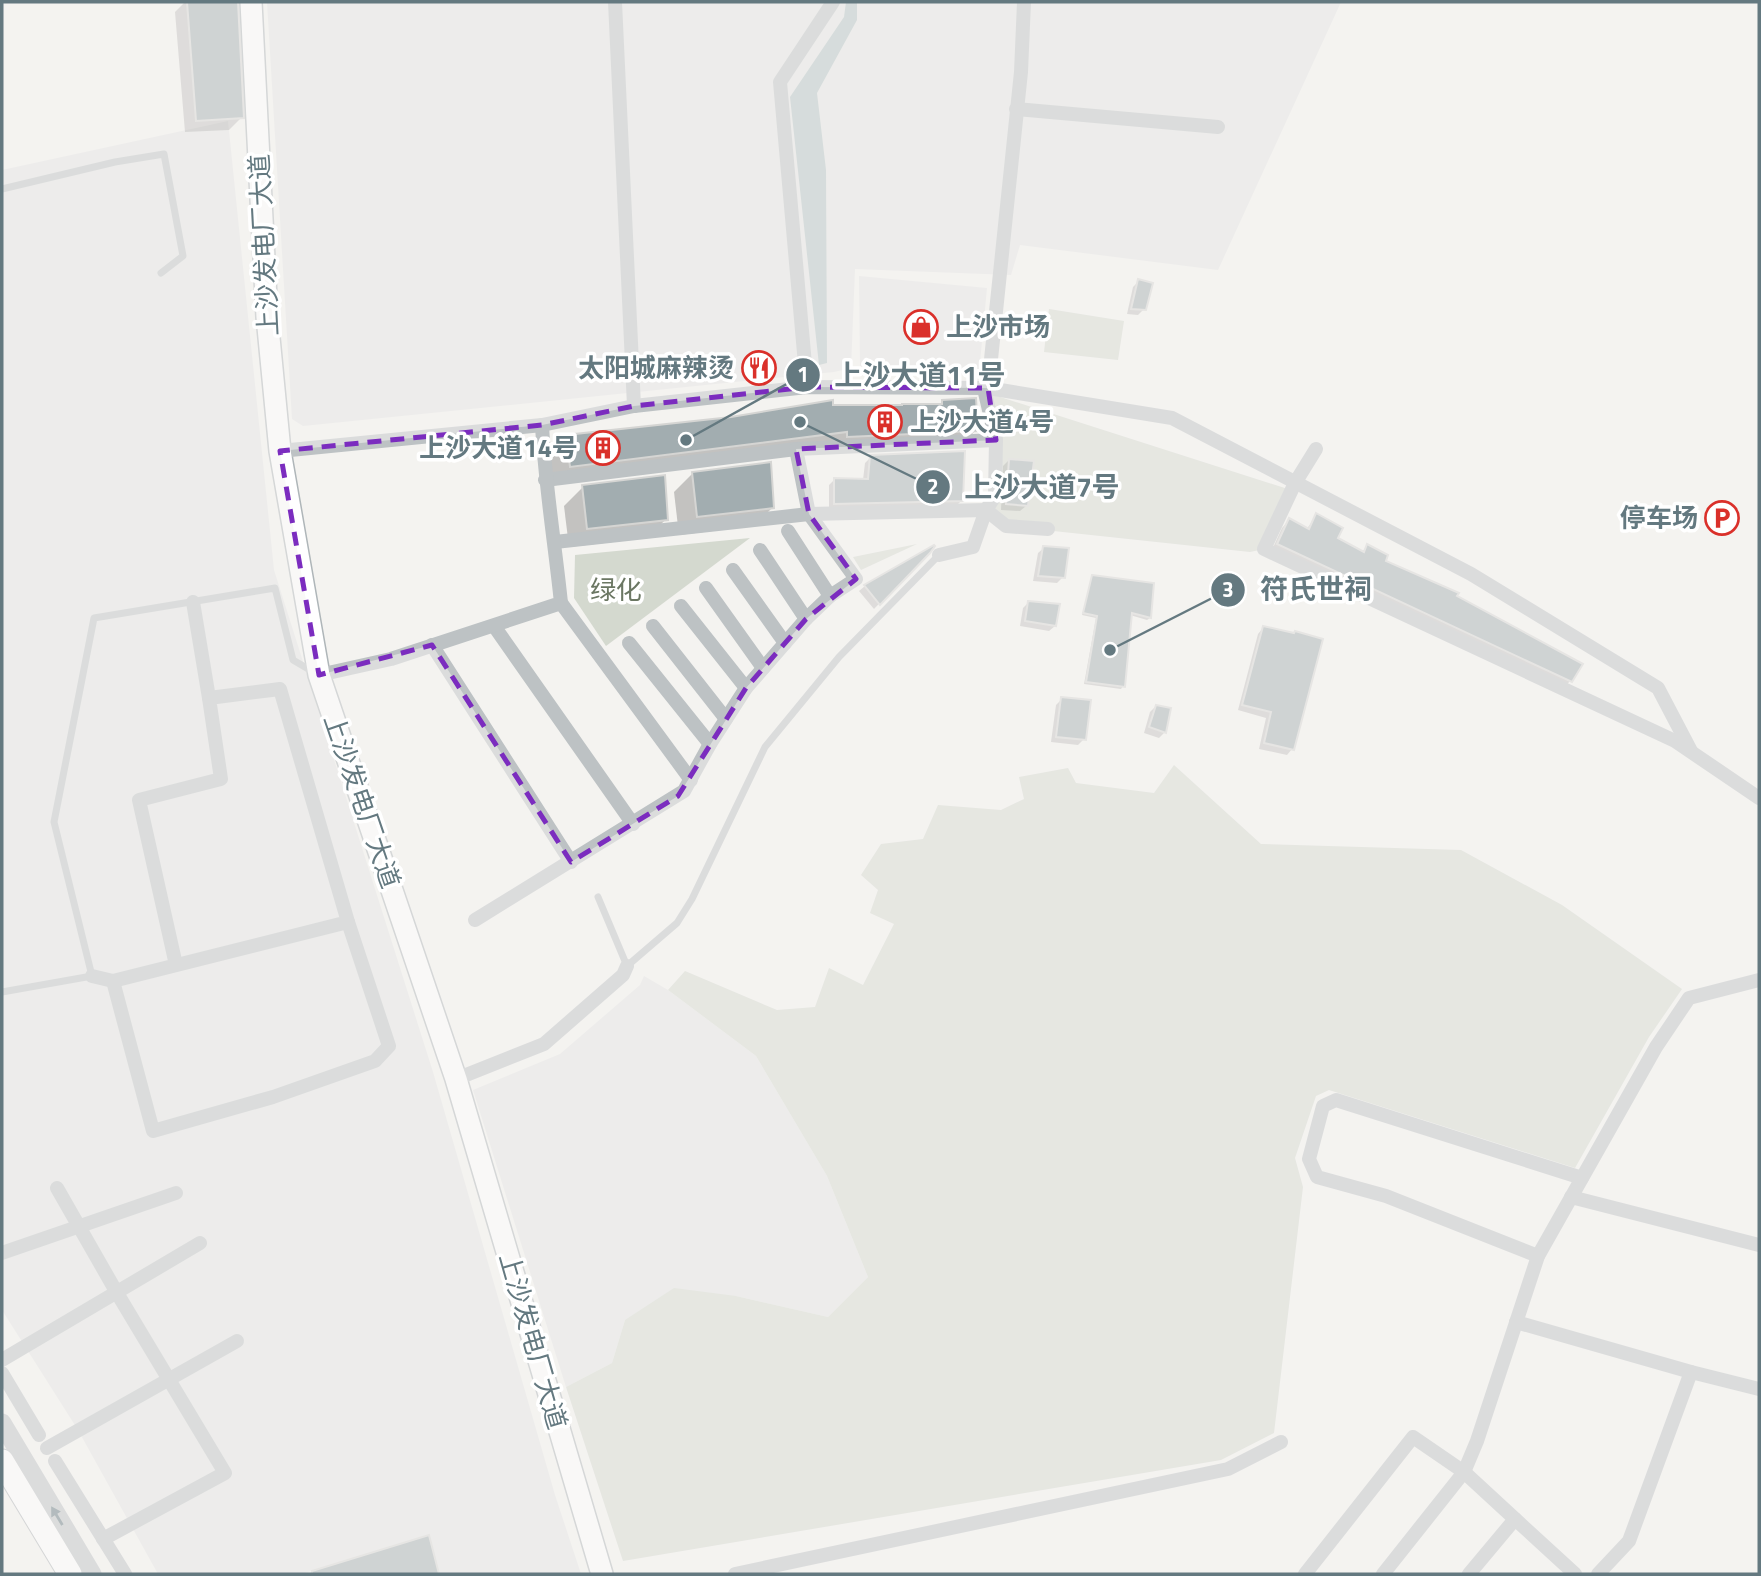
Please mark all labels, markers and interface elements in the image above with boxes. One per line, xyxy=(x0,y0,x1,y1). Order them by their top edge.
street label: 上沙发电厂大道 xyxy=(239,153,288,337)
place label: 上沙市场 xyxy=(946,307,1050,346)
shop icon: 上沙市场 xyxy=(902,308,940,346)
place label: 太阳城麻辣烫 xyxy=(578,348,734,387)
restaurant icon: 太阳城麻辣烫 xyxy=(740,349,778,387)
callout: 上沙大道11号 xyxy=(785,350,1020,399)
text: 上沙大道11号 xyxy=(834,353,1006,396)
text: 1 xyxy=(797,358,809,390)
place label: 上沙大道4号 xyxy=(910,402,1055,441)
building icon: 上沙大道4号 xyxy=(866,403,904,441)
place label: 上沙大道14号 xyxy=(419,428,578,467)
building icon: 上沙大道14号 xyxy=(584,429,622,467)
callout: 上沙大道7号 xyxy=(916,463,1134,512)
text: 上沙大道7号 xyxy=(964,465,1120,508)
text: 2 xyxy=(927,470,939,502)
place label: 停车场 xyxy=(1620,498,1698,537)
parking icon: 停车场 xyxy=(1703,499,1741,537)
callout: 符氏世祠 xyxy=(1211,565,1386,614)
text: 符氏世祠 xyxy=(1260,567,1372,610)
park label: 绿化 xyxy=(590,570,642,609)
text: 3 xyxy=(1222,573,1234,605)
street label: 上沙发电厂大道 xyxy=(314,708,411,893)
street label: 上沙发电厂大道 xyxy=(490,1248,577,1434)
one-way arrow xyxy=(51,1506,64,1525)

